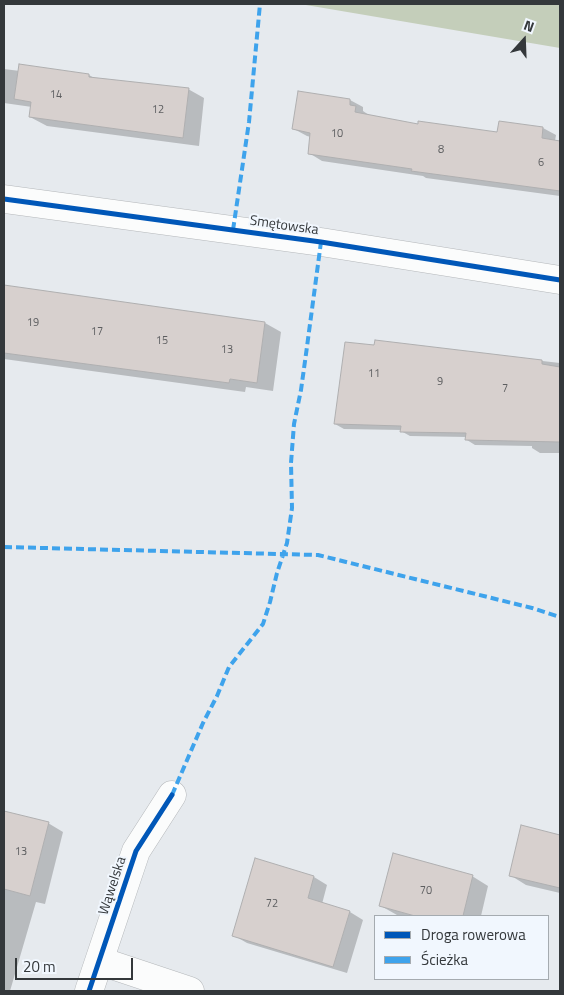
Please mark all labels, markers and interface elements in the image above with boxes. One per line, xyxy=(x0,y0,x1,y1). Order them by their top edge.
text: N xyxy=(521,14,537,37)
north arrow xyxy=(499,15,549,65)
house number: 14 xyxy=(50,88,62,102)
house number: 12 xyxy=(152,103,164,117)
house number: 10 xyxy=(331,127,343,141)
house number: 8 xyxy=(438,143,444,157)
house number: 6 xyxy=(538,156,544,170)
street label: Smętowska xyxy=(248,213,320,239)
house number: 19 xyxy=(27,316,39,330)
house number: 17 xyxy=(91,325,103,339)
house number: 15 xyxy=(156,334,168,348)
house number: 13 xyxy=(221,343,233,357)
house number: 11 xyxy=(368,367,380,381)
house number: 9 xyxy=(437,375,443,389)
house number: 7 xyxy=(502,382,508,396)
house number: 13 xyxy=(15,845,27,859)
street label: Wąwelska xyxy=(96,855,130,917)
house number: 70 xyxy=(420,884,432,898)
house number: 72 xyxy=(266,897,278,911)
legend xyxy=(374,915,549,980)
text: Droga rowerowa xyxy=(421,923,526,946)
scale bar xyxy=(18,948,135,980)
text: Ścieżka xyxy=(421,948,468,971)
text: 20 m xyxy=(23,955,56,978)

